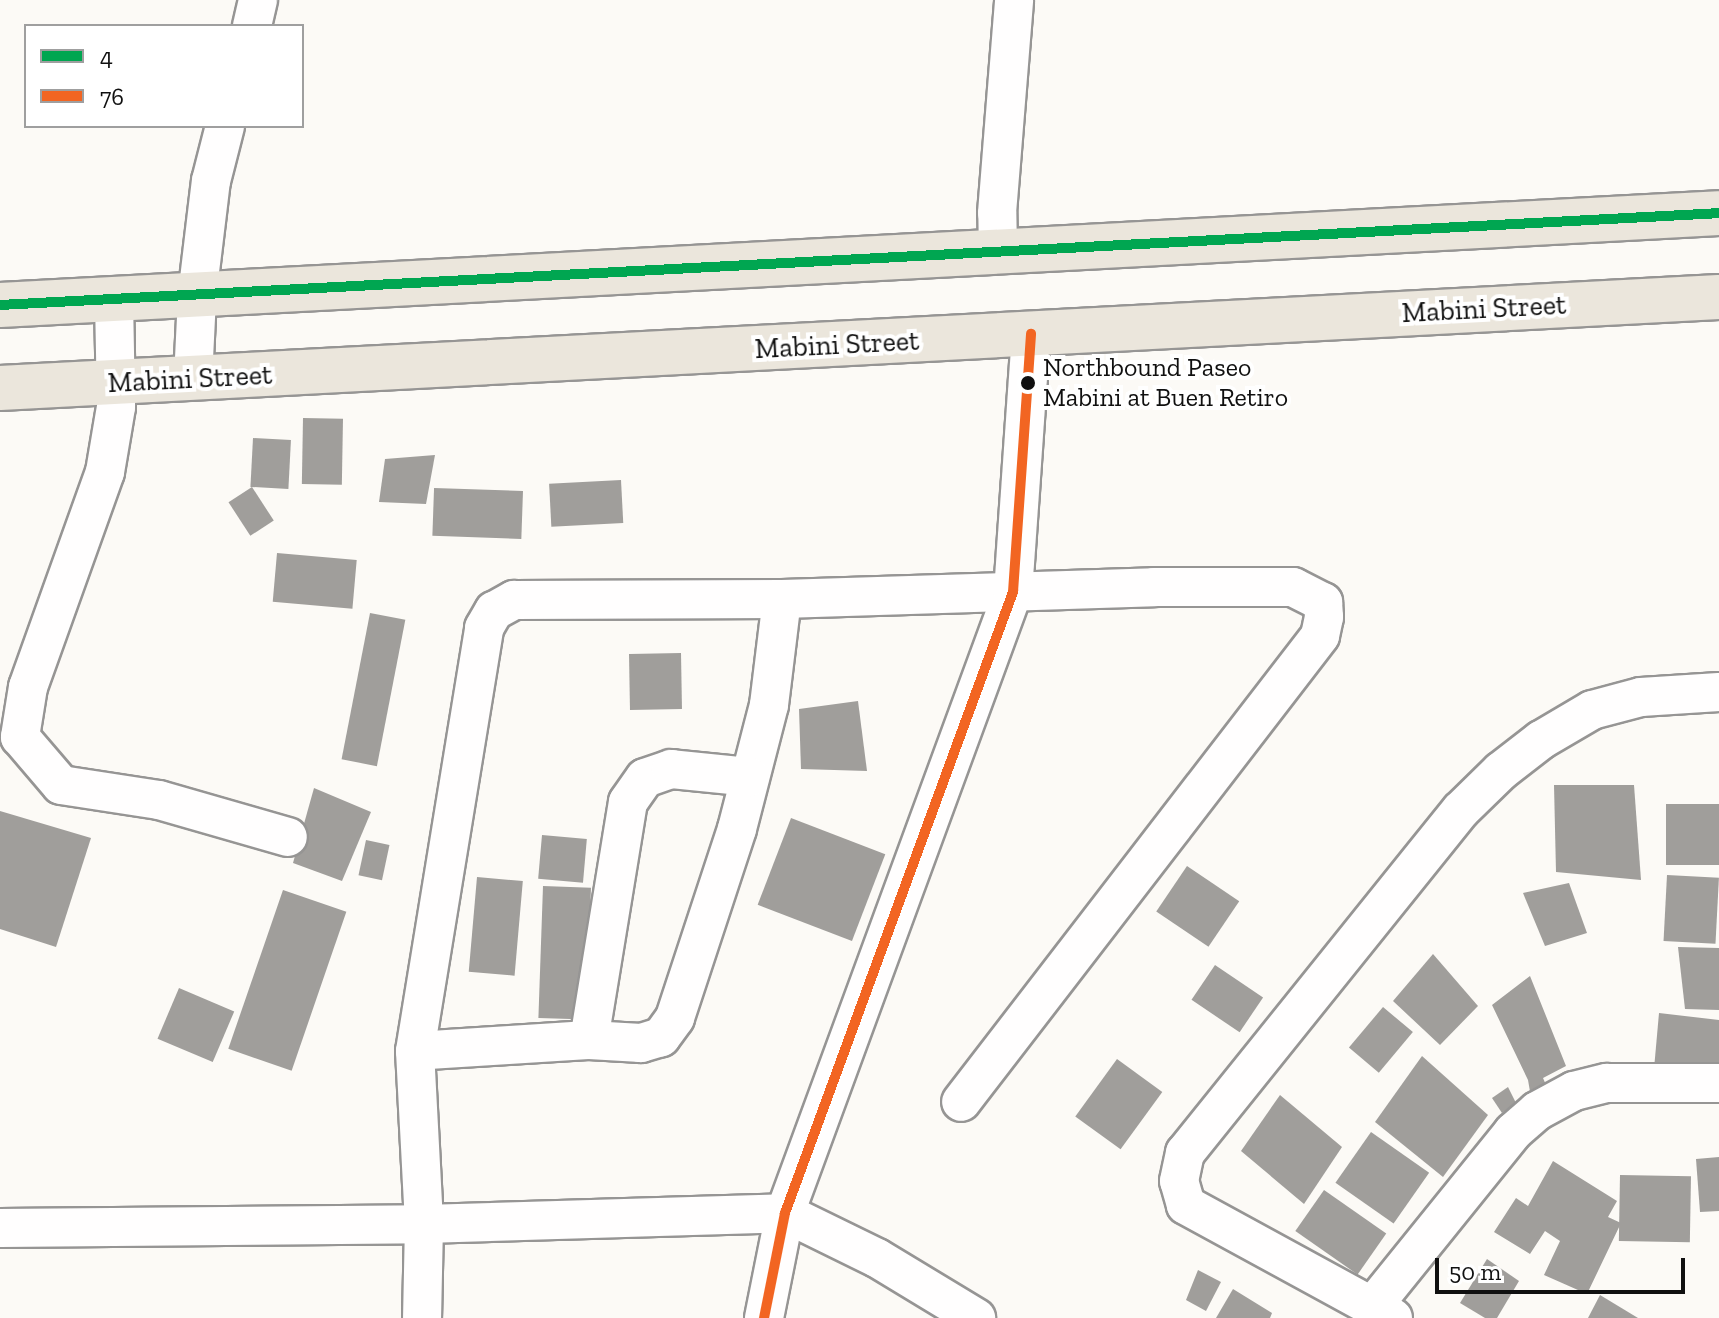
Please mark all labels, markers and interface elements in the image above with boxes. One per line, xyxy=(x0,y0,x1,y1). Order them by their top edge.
legend xyxy=(24,24,304,128)
text: 4 xyxy=(100,42,113,71)
text: 76 xyxy=(100,82,124,111)
street label: Mabini Street xyxy=(1401,288,1567,330)
street label: Mabini Street xyxy=(754,324,920,366)
place label: Northbound Paseo Mabini at Buen Retiro xyxy=(1043,352,1288,414)
street label: Mabini Street xyxy=(107,358,273,400)
marker: Northbound Paseo Mabini at Buen Retiro xyxy=(1020,375,1036,391)
scale bar xyxy=(1439,1242,1689,1292)
text: 50 m xyxy=(1449,1257,1501,1286)

